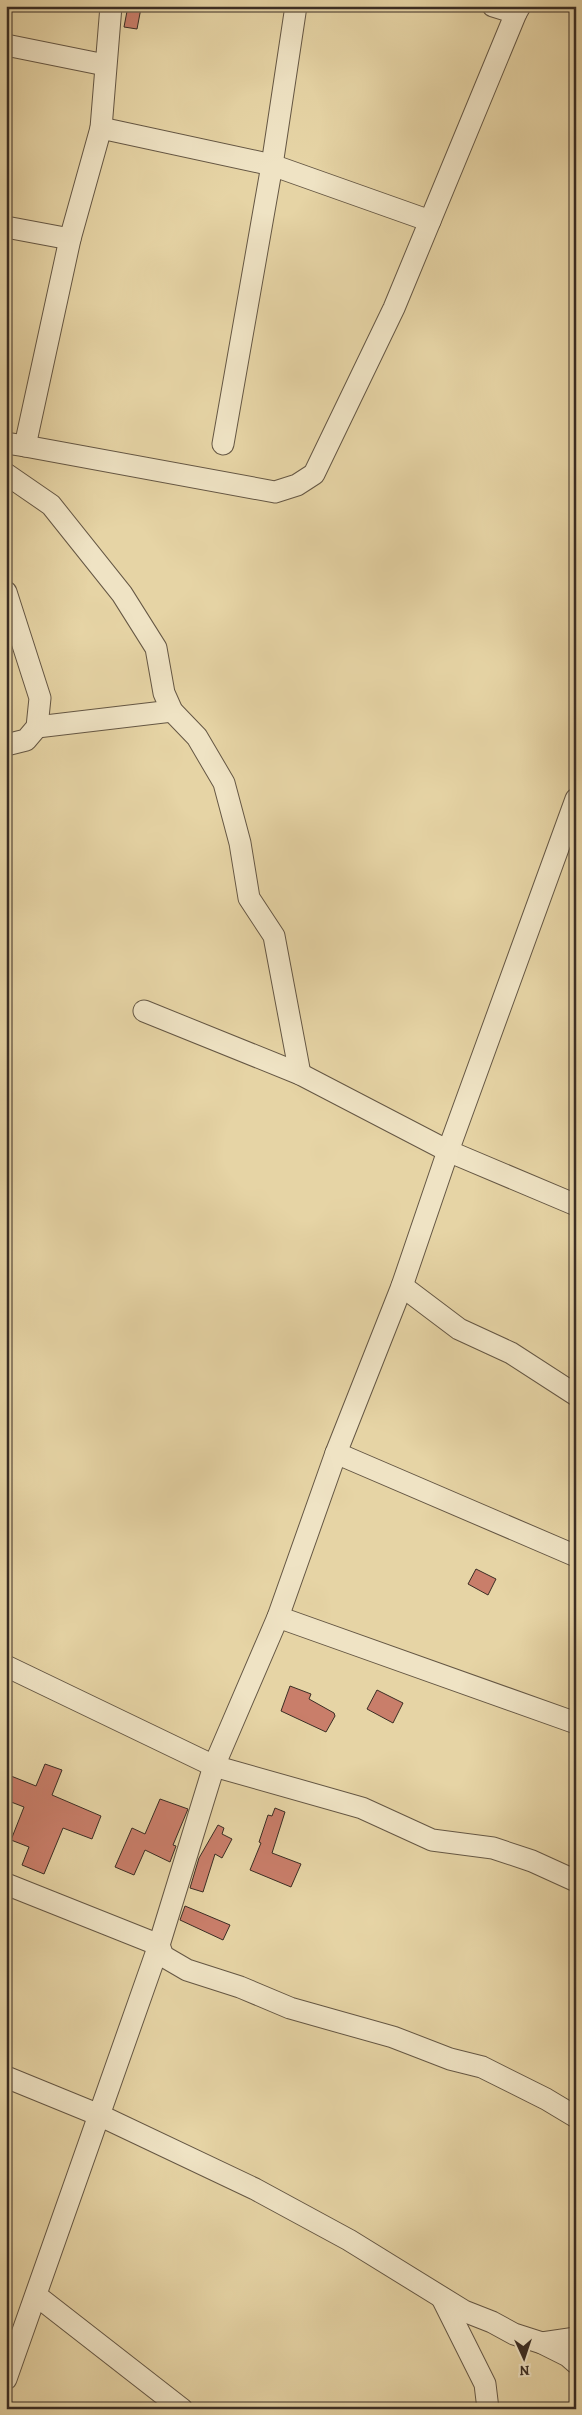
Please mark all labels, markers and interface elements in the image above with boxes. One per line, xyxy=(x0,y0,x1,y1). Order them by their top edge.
north arrow xyxy=(500,2332,550,2382)
text: N xyxy=(519,2361,530,2380)

